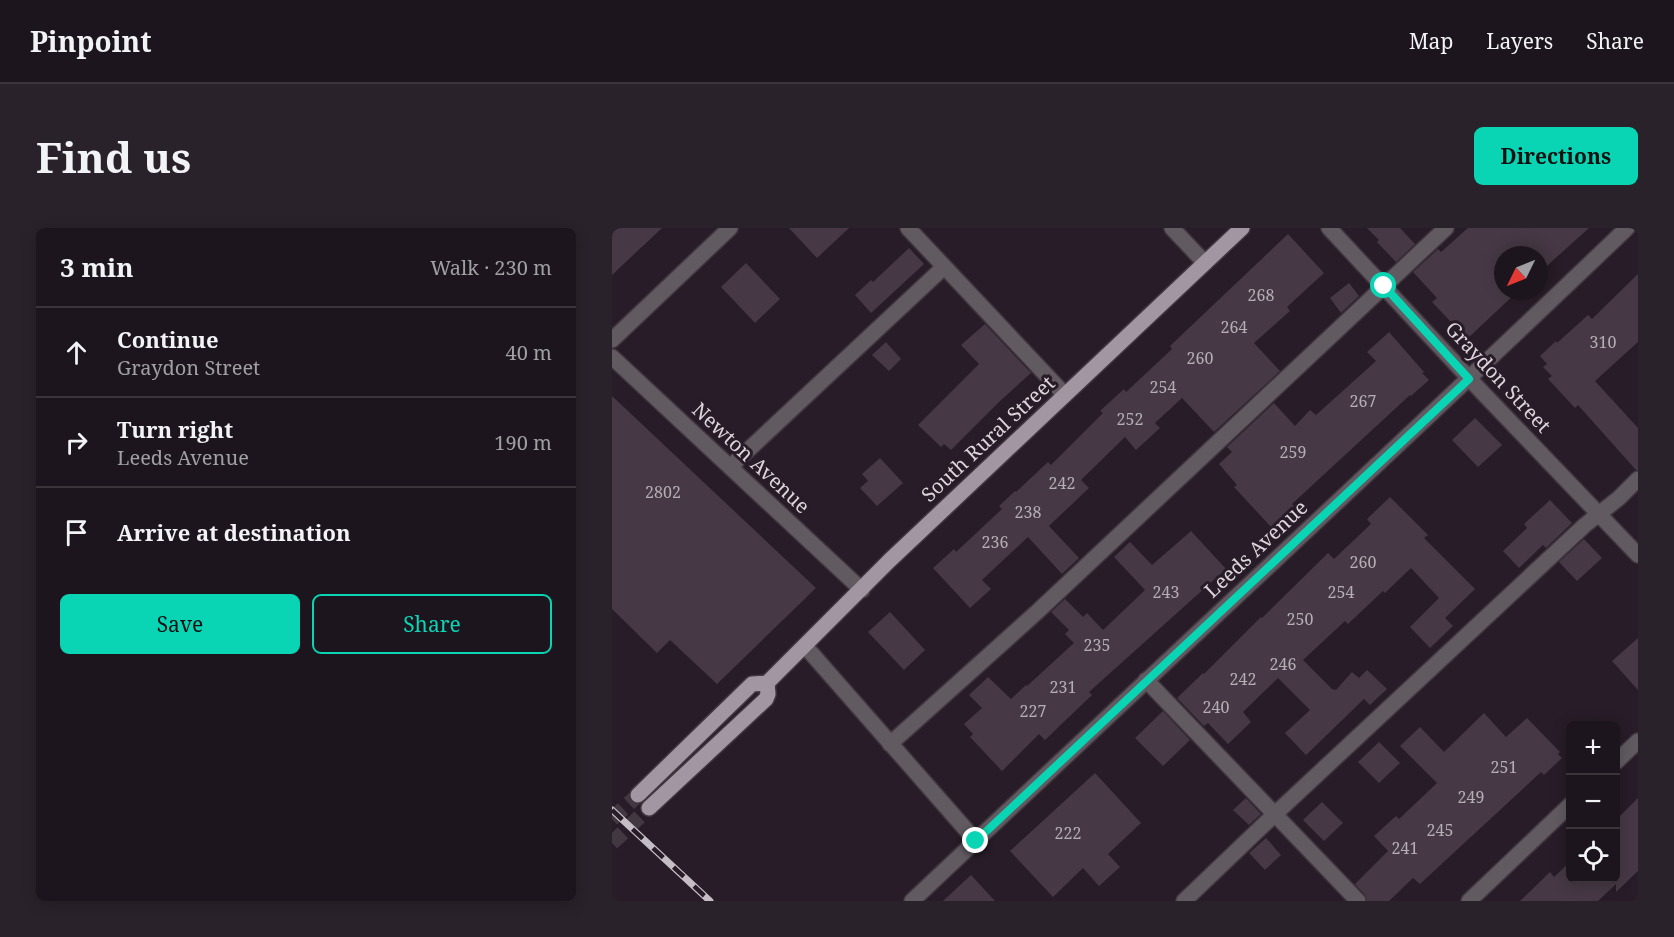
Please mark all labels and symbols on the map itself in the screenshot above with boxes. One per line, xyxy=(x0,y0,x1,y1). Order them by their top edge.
north arrow xyxy=(1494,246,1548,300)
route start xyxy=(1370,272,1396,298)
house number: 268 xyxy=(1248,284,1274,306)
street label: Graydon Street xyxy=(1440,315,1557,438)
house number: 264 xyxy=(1221,316,1247,338)
house number: 310 xyxy=(1590,331,1616,353)
house number: 260 xyxy=(1187,347,1213,369)
street label: South Rural Street xyxy=(915,370,1060,508)
house number: 254 xyxy=(1150,376,1176,398)
house number: 267 xyxy=(1350,390,1376,412)
street label: Newton Avenue xyxy=(687,396,816,519)
house number: 252 xyxy=(1117,408,1143,430)
house number: 259 xyxy=(1280,441,1306,463)
house number: 242 xyxy=(1049,472,1075,494)
house number: 2802 xyxy=(645,481,681,503)
street label: Leeds Avenue xyxy=(1198,494,1313,603)
house number: 238 xyxy=(1015,501,1041,523)
house number: 236 xyxy=(982,531,1008,553)
house number: 260 xyxy=(1350,551,1376,573)
house number: 243 xyxy=(1153,581,1179,603)
house number: 254 xyxy=(1328,581,1354,603)
house number: 250 xyxy=(1287,608,1313,630)
house number: 235 xyxy=(1084,634,1110,656)
house number: 246 xyxy=(1270,653,1296,675)
house number: 242 xyxy=(1230,668,1256,690)
house number: 231 xyxy=(1050,676,1076,698)
house number: 240 xyxy=(1203,696,1229,718)
house number: 227 xyxy=(1020,700,1046,722)
house number: 251 xyxy=(1491,756,1517,778)
house number: 249 xyxy=(1458,786,1484,808)
house number: 245 xyxy=(1427,819,1453,841)
house number: 222 xyxy=(1055,822,1081,844)
route end xyxy=(962,827,988,853)
house number: 241 xyxy=(1392,837,1418,859)

